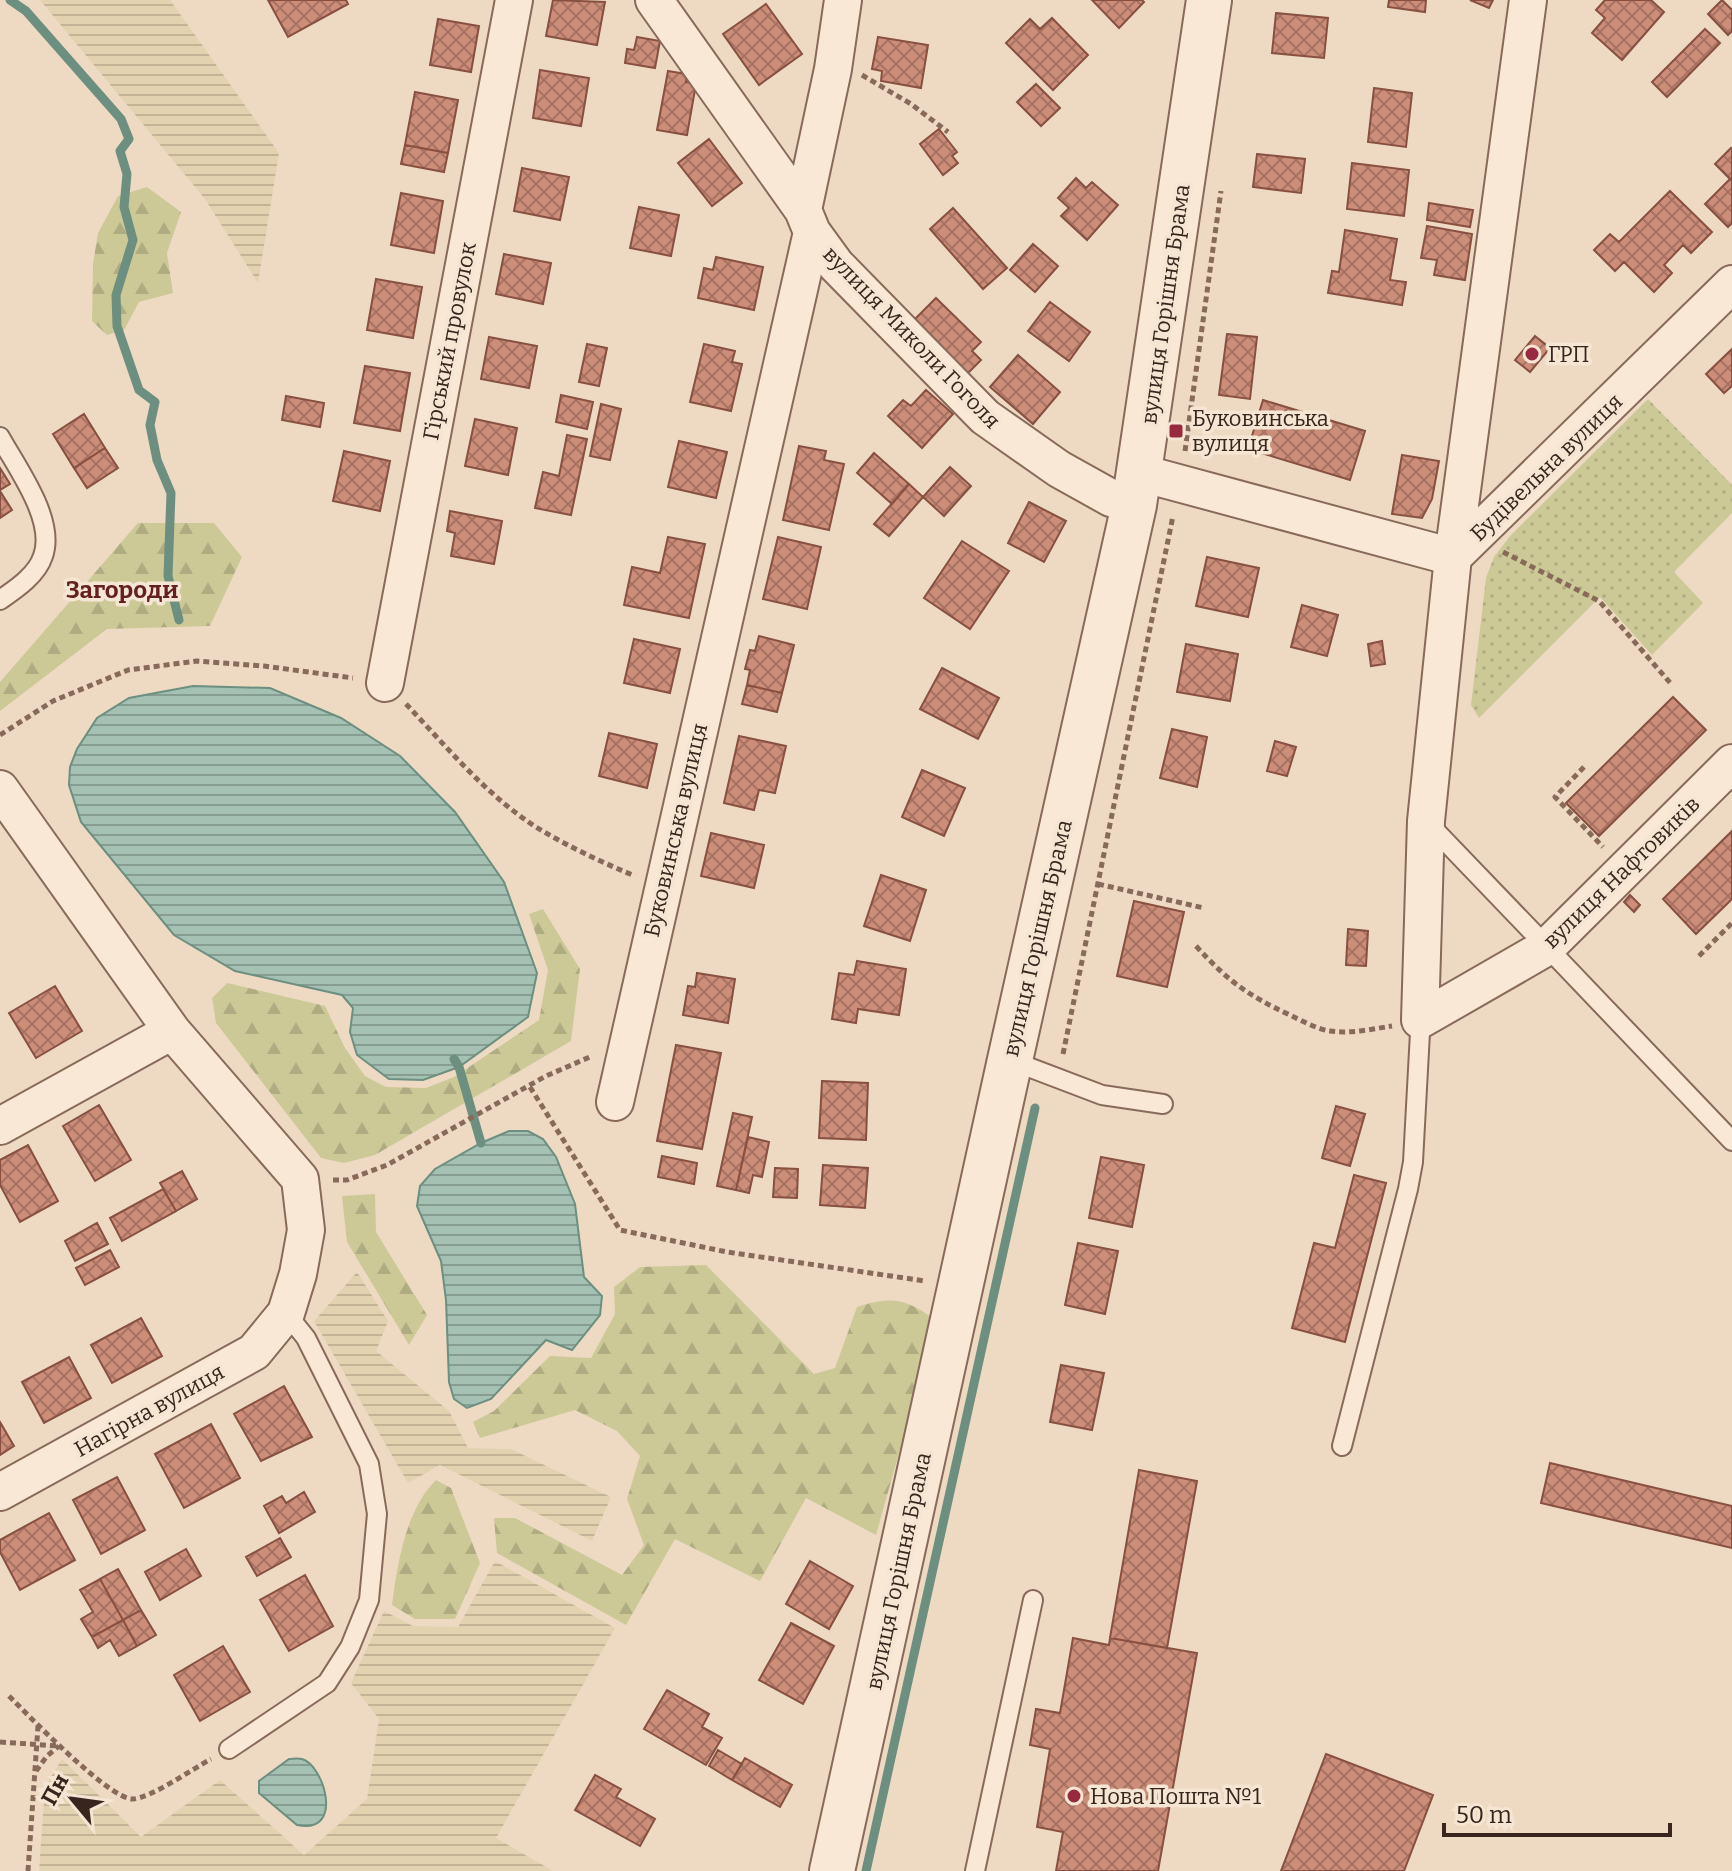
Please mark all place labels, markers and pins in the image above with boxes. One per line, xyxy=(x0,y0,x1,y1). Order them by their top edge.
place label: ГРП xyxy=(1548,341,1589,368)
marker: ГРП xyxy=(1523,345,1541,363)
place label: Буковинська вулиця xyxy=(1192,405,1329,457)
marker: Буковинська вулиця xyxy=(1167,422,1185,440)
place label: Нова Пошта №1 xyxy=(1090,1783,1261,1810)
marker: Нова Пошта №1 xyxy=(1065,1787,1083,1805)

